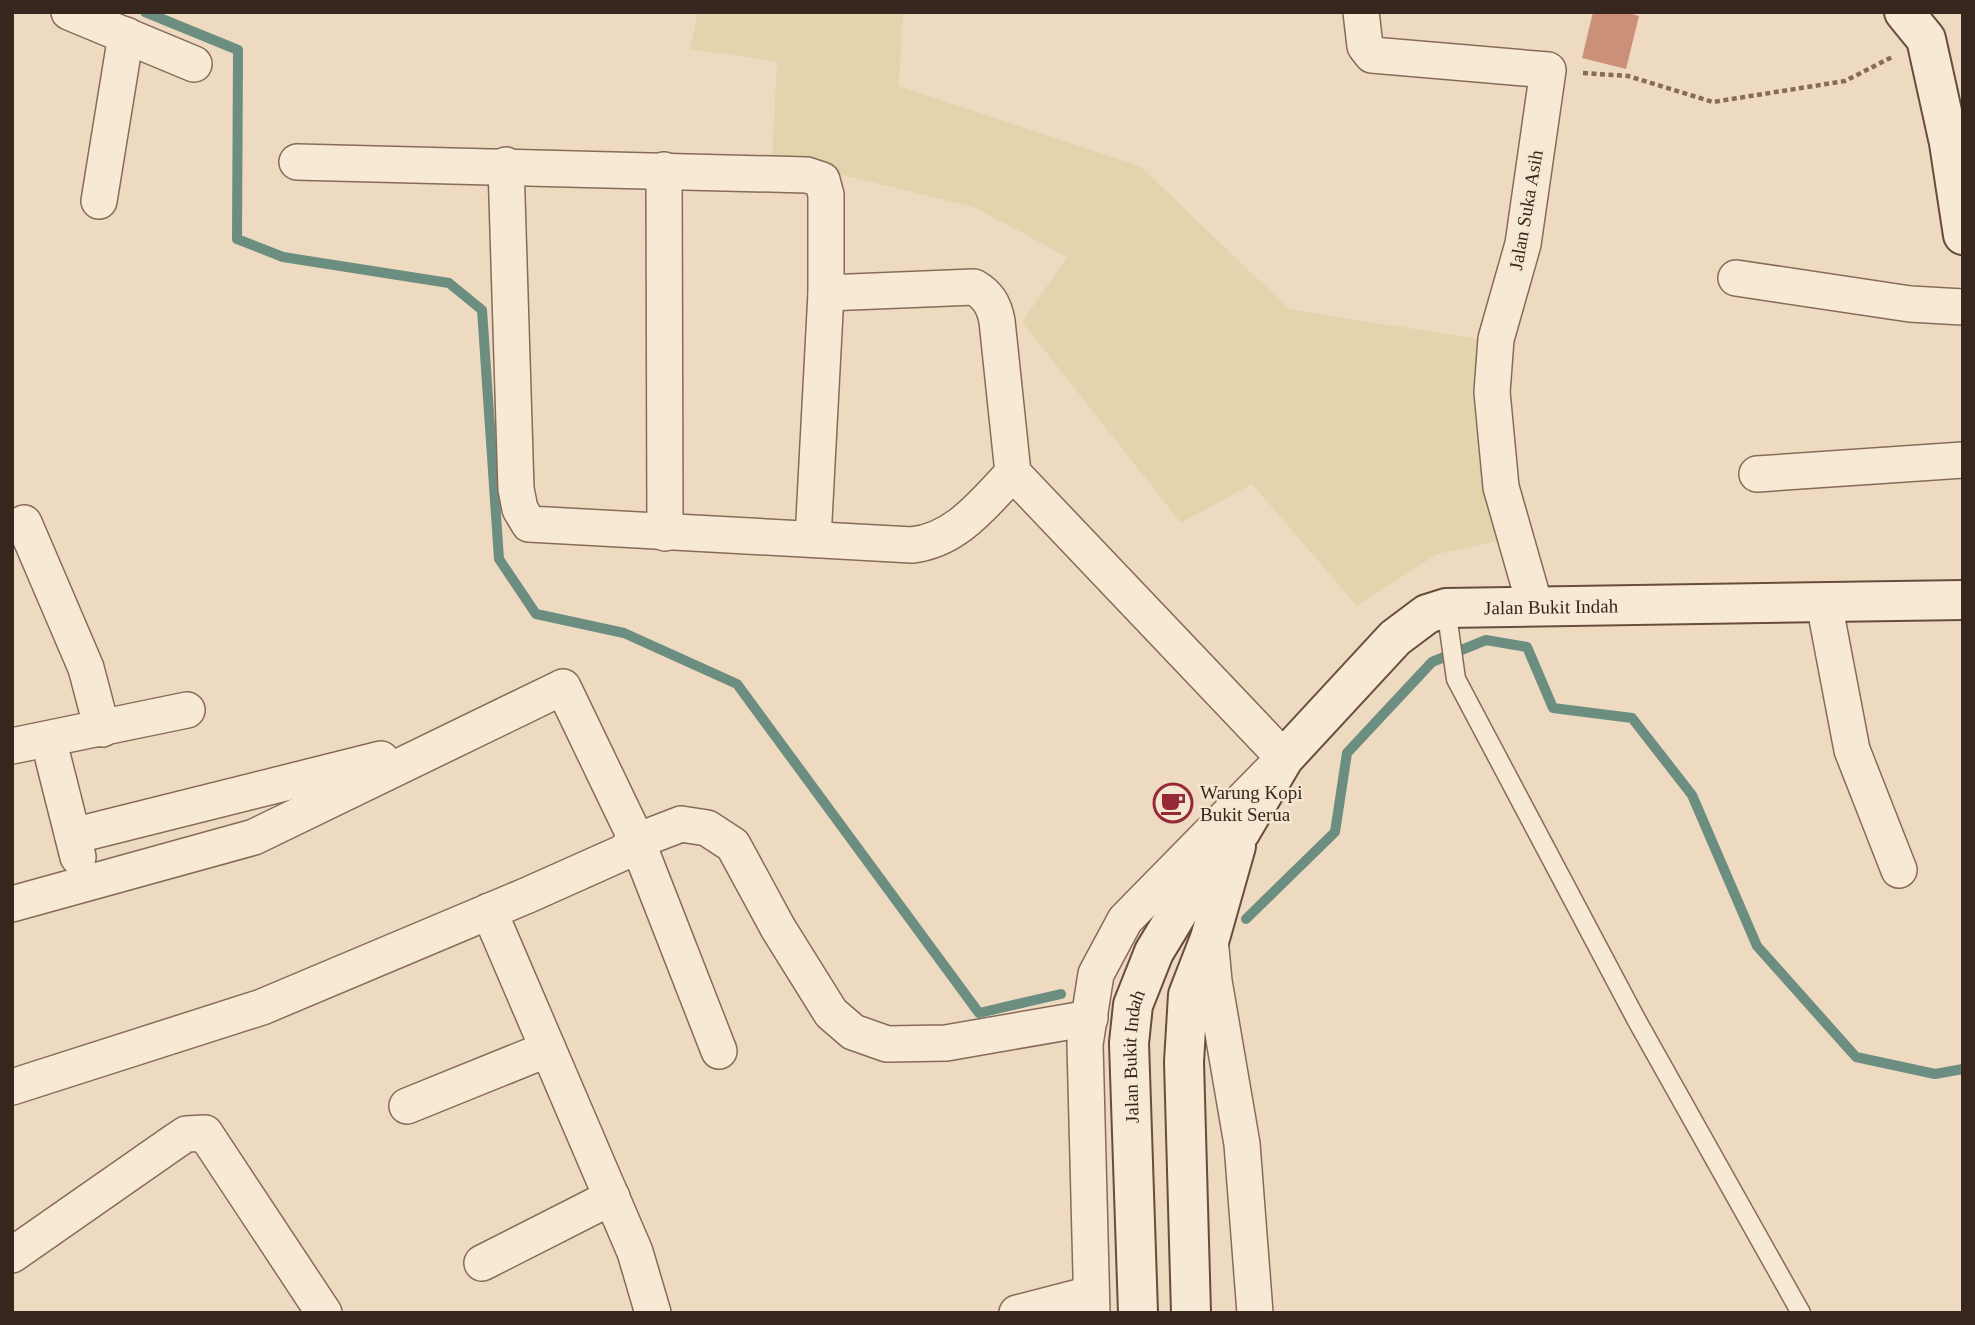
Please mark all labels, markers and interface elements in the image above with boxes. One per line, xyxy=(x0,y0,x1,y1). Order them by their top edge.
street label: Jalan Suka Asih xyxy=(1505,148,1547,272)
street label: Jalan Bukit Indah xyxy=(1484,595,1619,618)
cafe icon: Warung Kopi Bukit Serua xyxy=(1152,782,1194,824)
place label: Warung Kopi Bukit Serua xyxy=(1200,782,1302,825)
street label: Jalan Bukit Indah xyxy=(1118,986,1149,1123)

